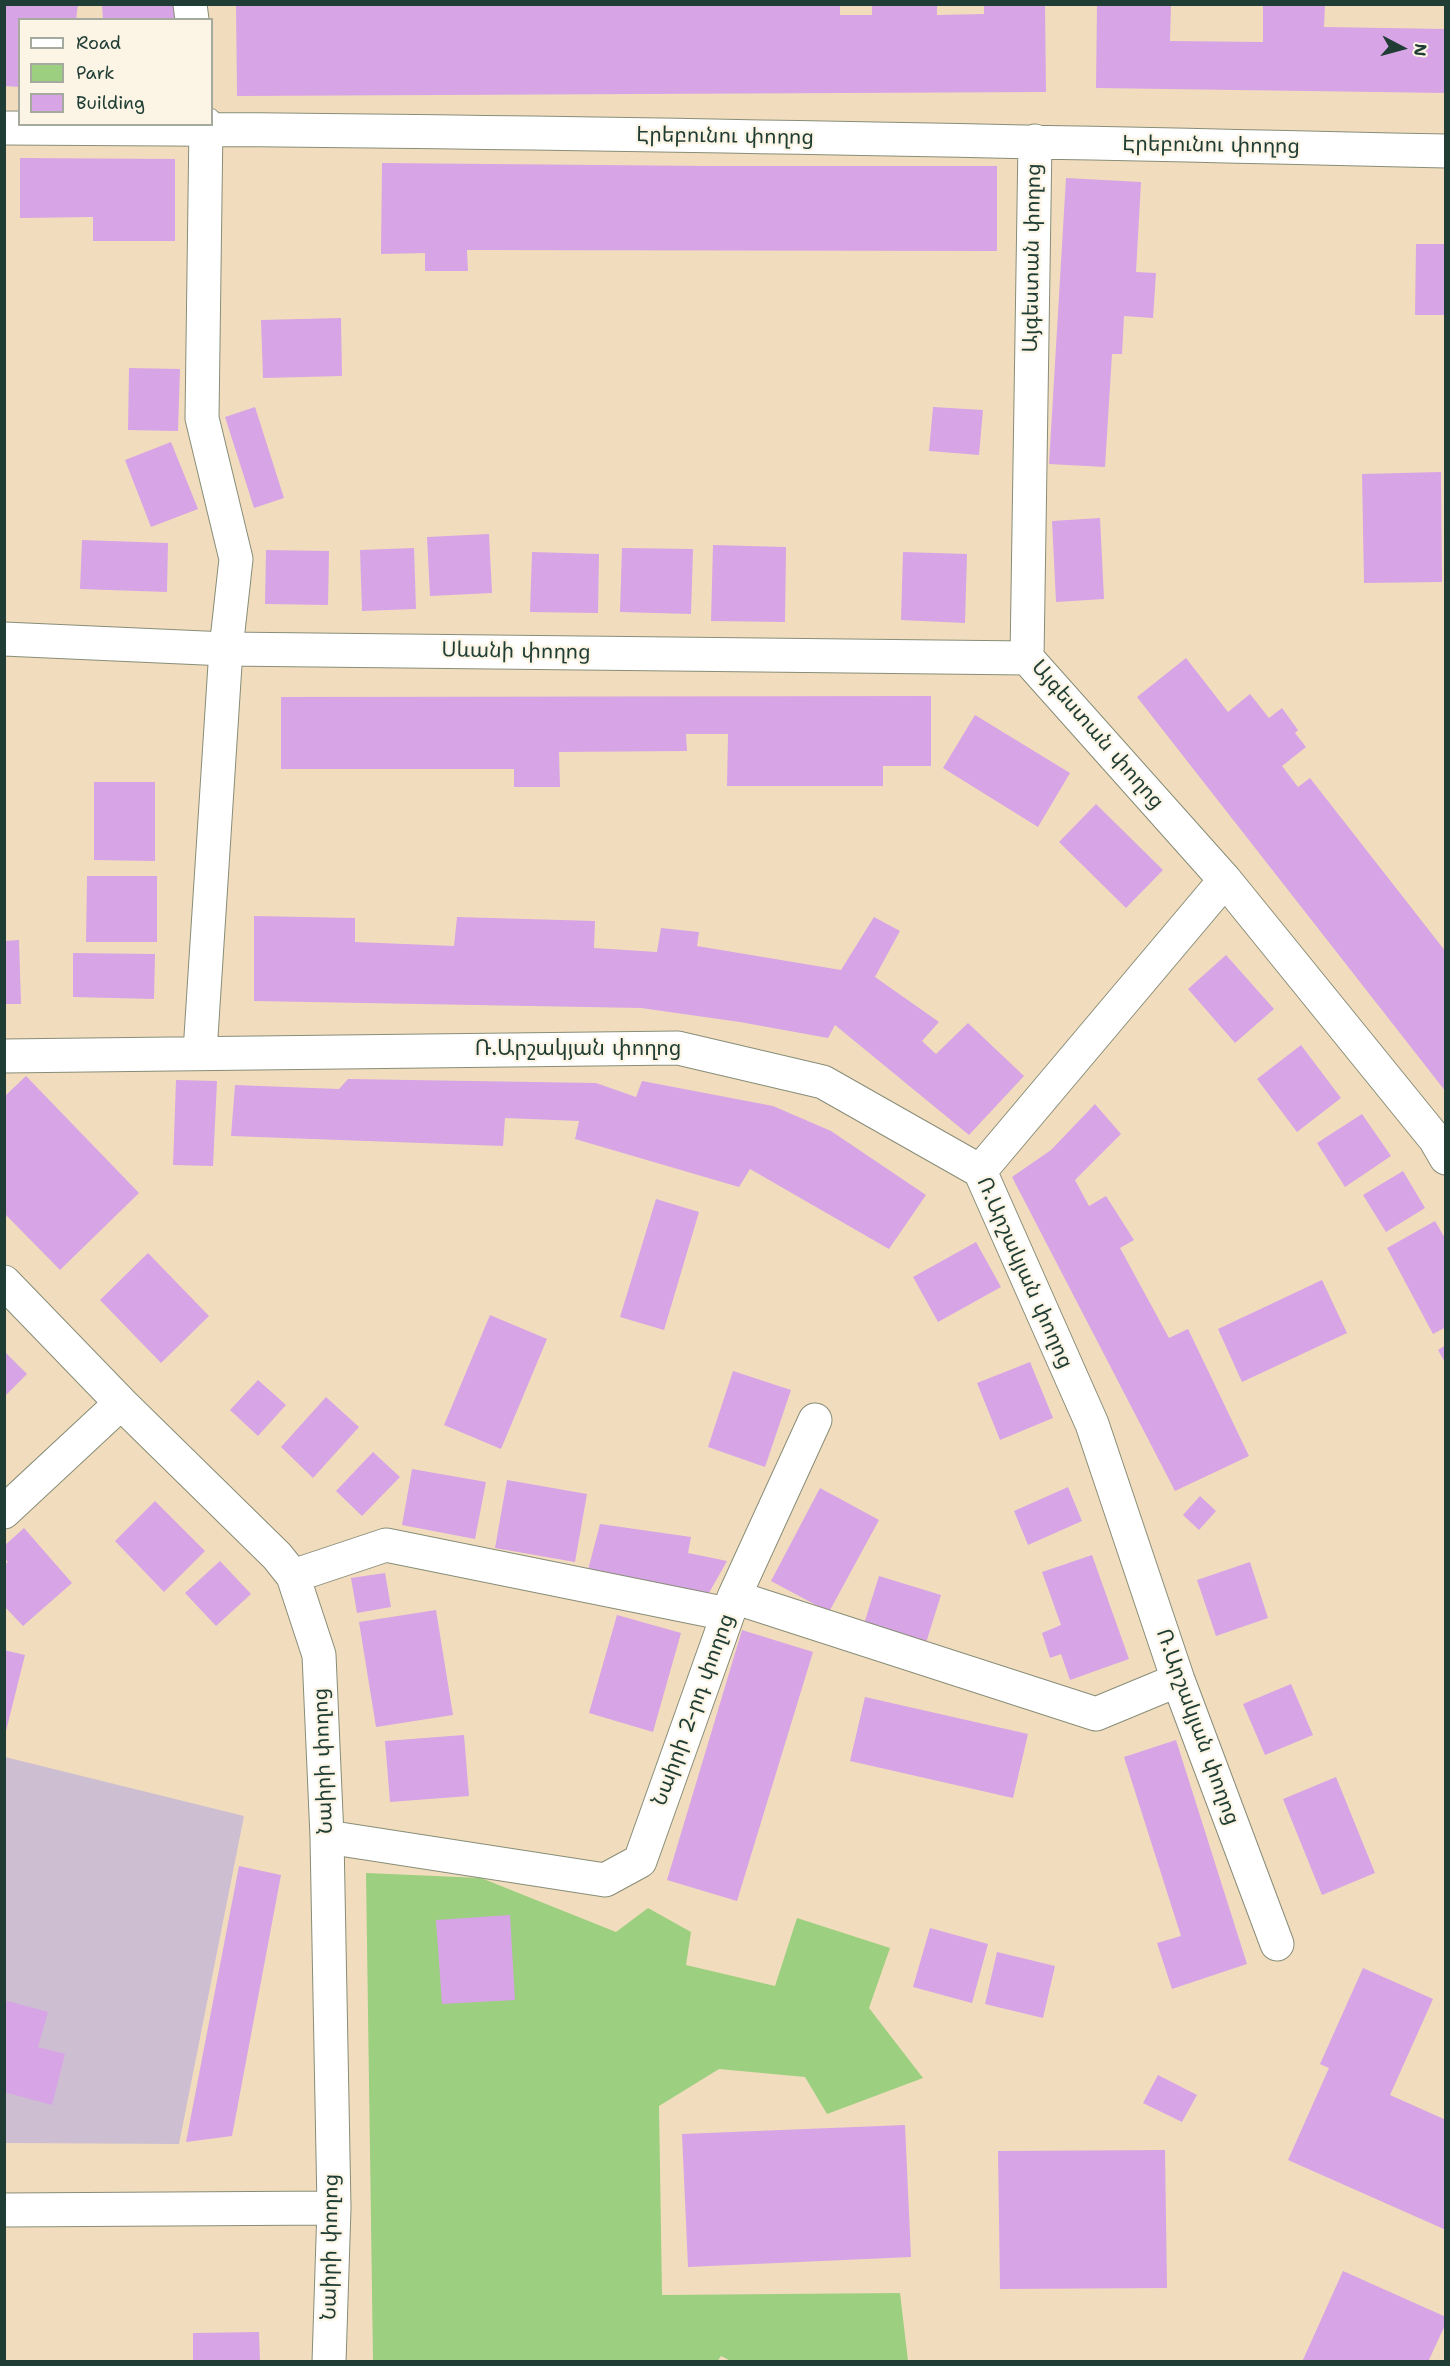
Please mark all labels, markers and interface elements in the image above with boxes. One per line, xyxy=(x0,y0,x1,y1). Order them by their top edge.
legend xyxy=(18,18,213,126)
north arrow xyxy=(1372,18,1432,78)
text: Road xyxy=(76,31,121,55)
text: N xyxy=(1409,43,1432,57)
text: Park xyxy=(76,61,115,85)
text: Building xyxy=(76,91,145,115)
street label: Էրեբունու փողոց xyxy=(636,123,814,151)
street label: Էրեբունու փողոց xyxy=(1122,132,1300,160)
street label: Այգեստան փողոց xyxy=(1019,163,1047,353)
street label: Սևանի փողոց xyxy=(441,638,591,666)
street label: Այգեստան փողոց xyxy=(1025,655,1169,815)
street label: Ռ.Արշակյան փողոց xyxy=(475,1037,681,1063)
street label: Ռ.Արշակյան փողոց xyxy=(970,1173,1078,1373)
street label: Նաիրի 2-րդ փողոց xyxy=(648,1611,740,1809)
street label: Ռ.Արշակյան փողոց xyxy=(1150,1626,1244,1828)
street label: Նաիրի փողոց xyxy=(309,1687,339,1835)
street label: Նաիրի փողոց xyxy=(317,2174,345,2320)

